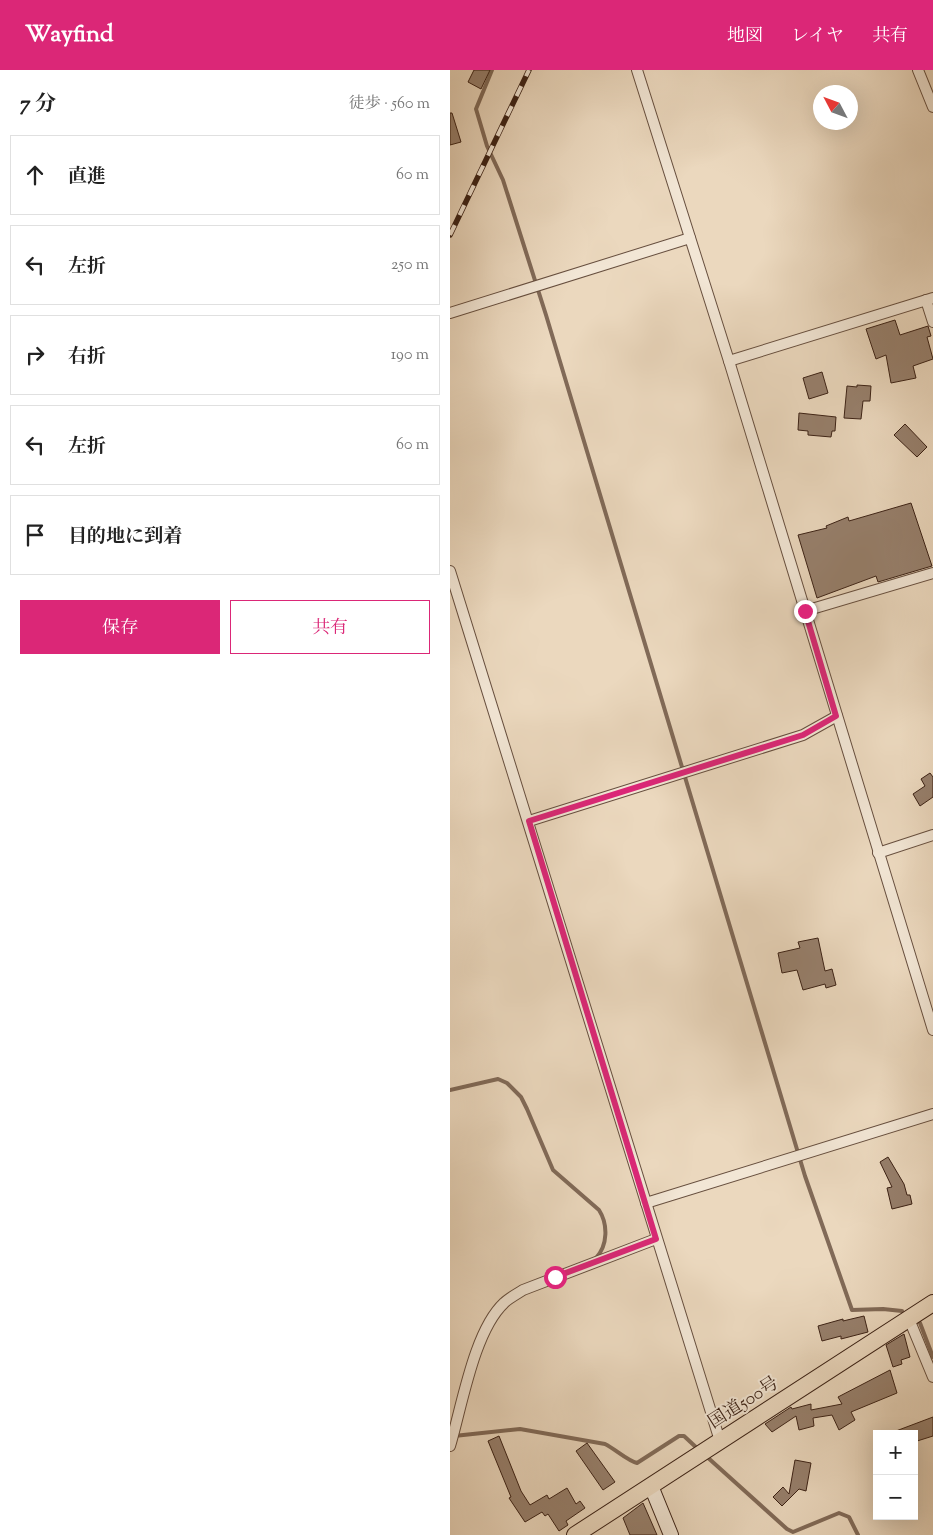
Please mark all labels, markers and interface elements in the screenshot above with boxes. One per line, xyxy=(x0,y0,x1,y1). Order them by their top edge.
text: Wayfind xyxy=(25,18,113,52)
text: 地図 xyxy=(727,24,763,50)
text: レイヤ xyxy=(791,24,844,50)
text: 共有 xyxy=(872,24,908,50)
north arrow xyxy=(813,85,858,130)
text: 7 分 xyxy=(20,90,56,120)
text: 徒歩 · 560 m xyxy=(349,93,430,116)
icon: ahead xyxy=(21,161,49,189)
text: 直進 xyxy=(68,164,106,191)
text: 60 m xyxy=(396,164,429,187)
icon: left xyxy=(21,251,49,279)
text: 左折 xyxy=(68,254,106,281)
text: 250 m xyxy=(391,254,429,277)
icon: right xyxy=(21,341,49,369)
text: 右折 xyxy=(68,344,106,371)
text: 190 m xyxy=(391,344,429,367)
icon: left xyxy=(21,431,49,459)
text: 左折 xyxy=(68,434,106,461)
text: 60 m xyxy=(396,434,429,457)
icon: arrive xyxy=(21,521,49,549)
text: 目的地に到着 xyxy=(68,524,182,551)
button: 保存 xyxy=(20,600,220,654)
button: 共有 xyxy=(230,600,430,654)
route end xyxy=(794,600,817,623)
route start xyxy=(544,1266,567,1289)
street label: 国道500号 xyxy=(704,1371,784,1436)
map controls xyxy=(873,1430,918,1520)
button: + xyxy=(873,1430,918,1475)
button: − xyxy=(873,1475,918,1520)

